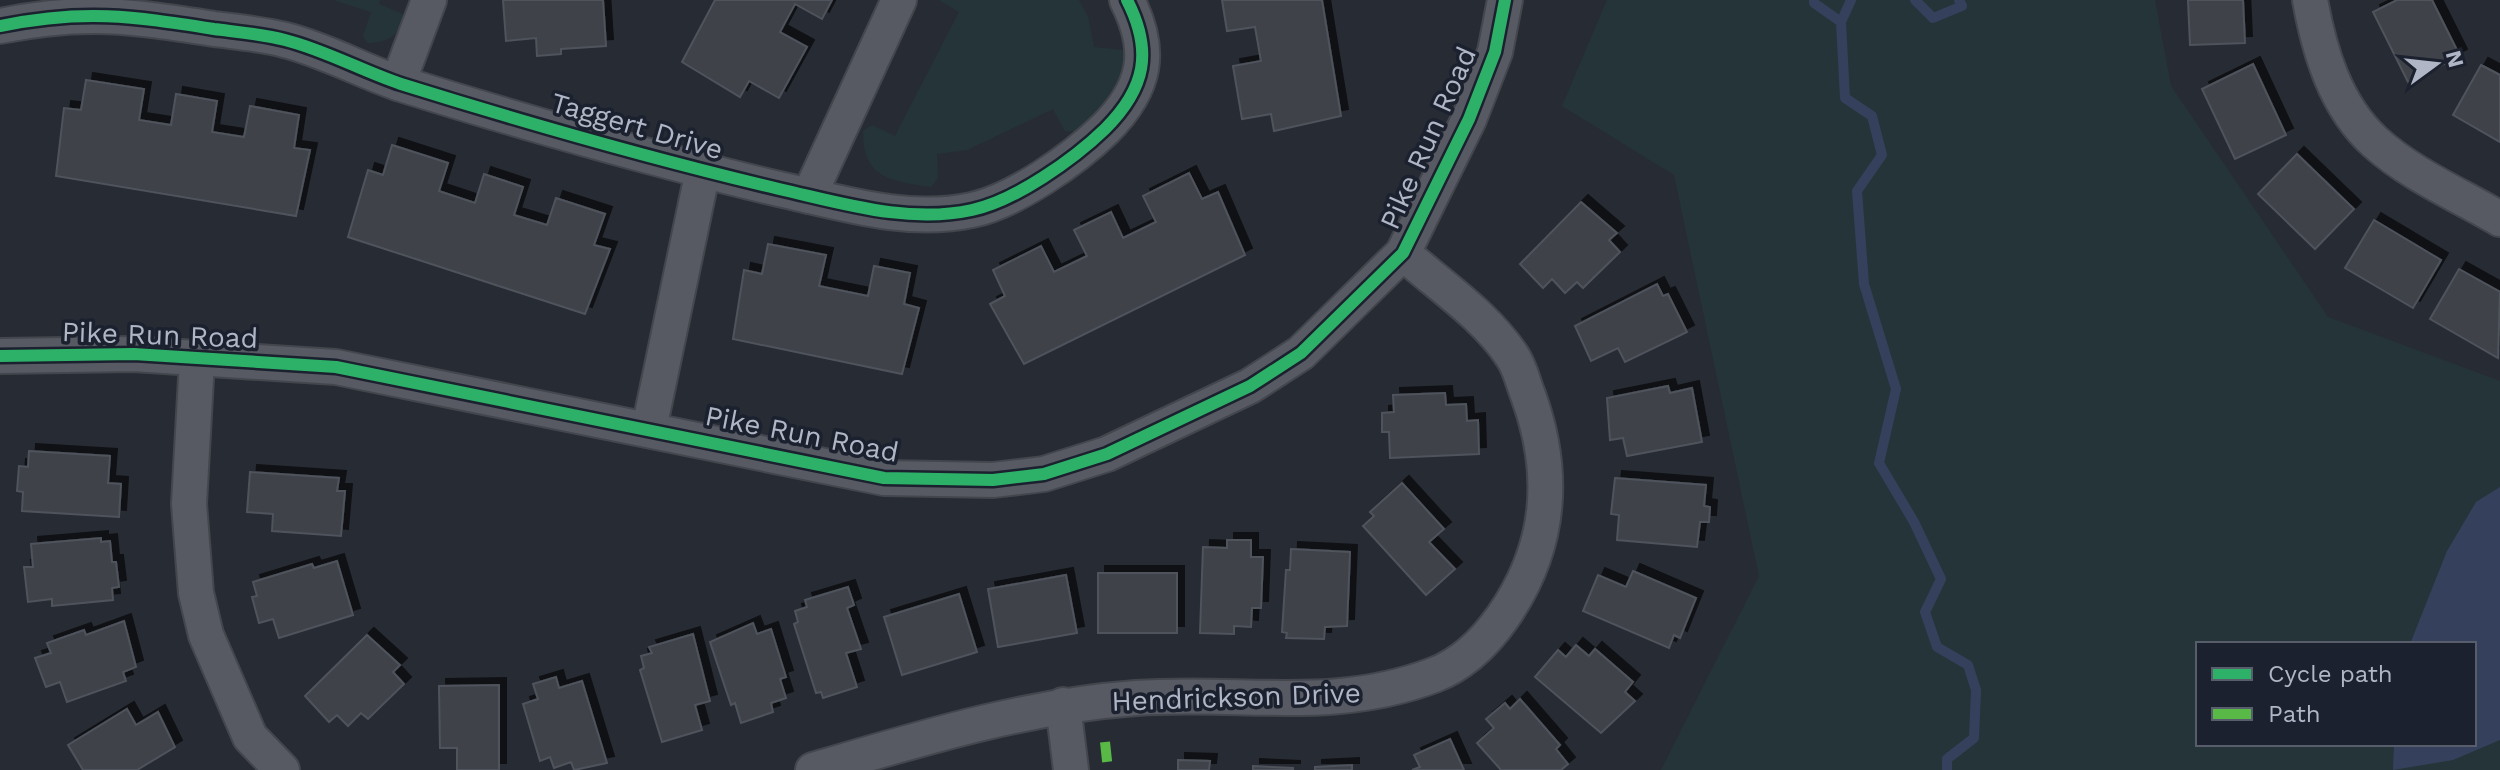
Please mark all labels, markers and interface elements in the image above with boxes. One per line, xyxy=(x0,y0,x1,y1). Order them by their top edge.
north arrow xyxy=(2396,24,2476,104)
street label: Pike Run Road xyxy=(1373,42,1483,234)
text: N xyxy=(2441,48,2469,70)
street label: Taggert Drive xyxy=(547,86,727,166)
street label: Pike Run Road xyxy=(61,315,259,355)
street label: Pike Run Road xyxy=(702,399,902,469)
legend xyxy=(2196,642,2476,746)
text: Cycle path xyxy=(2268,660,2393,688)
street label: Hendrickson Drive xyxy=(1111,676,1361,718)
text: Path xyxy=(2268,700,2321,728)

